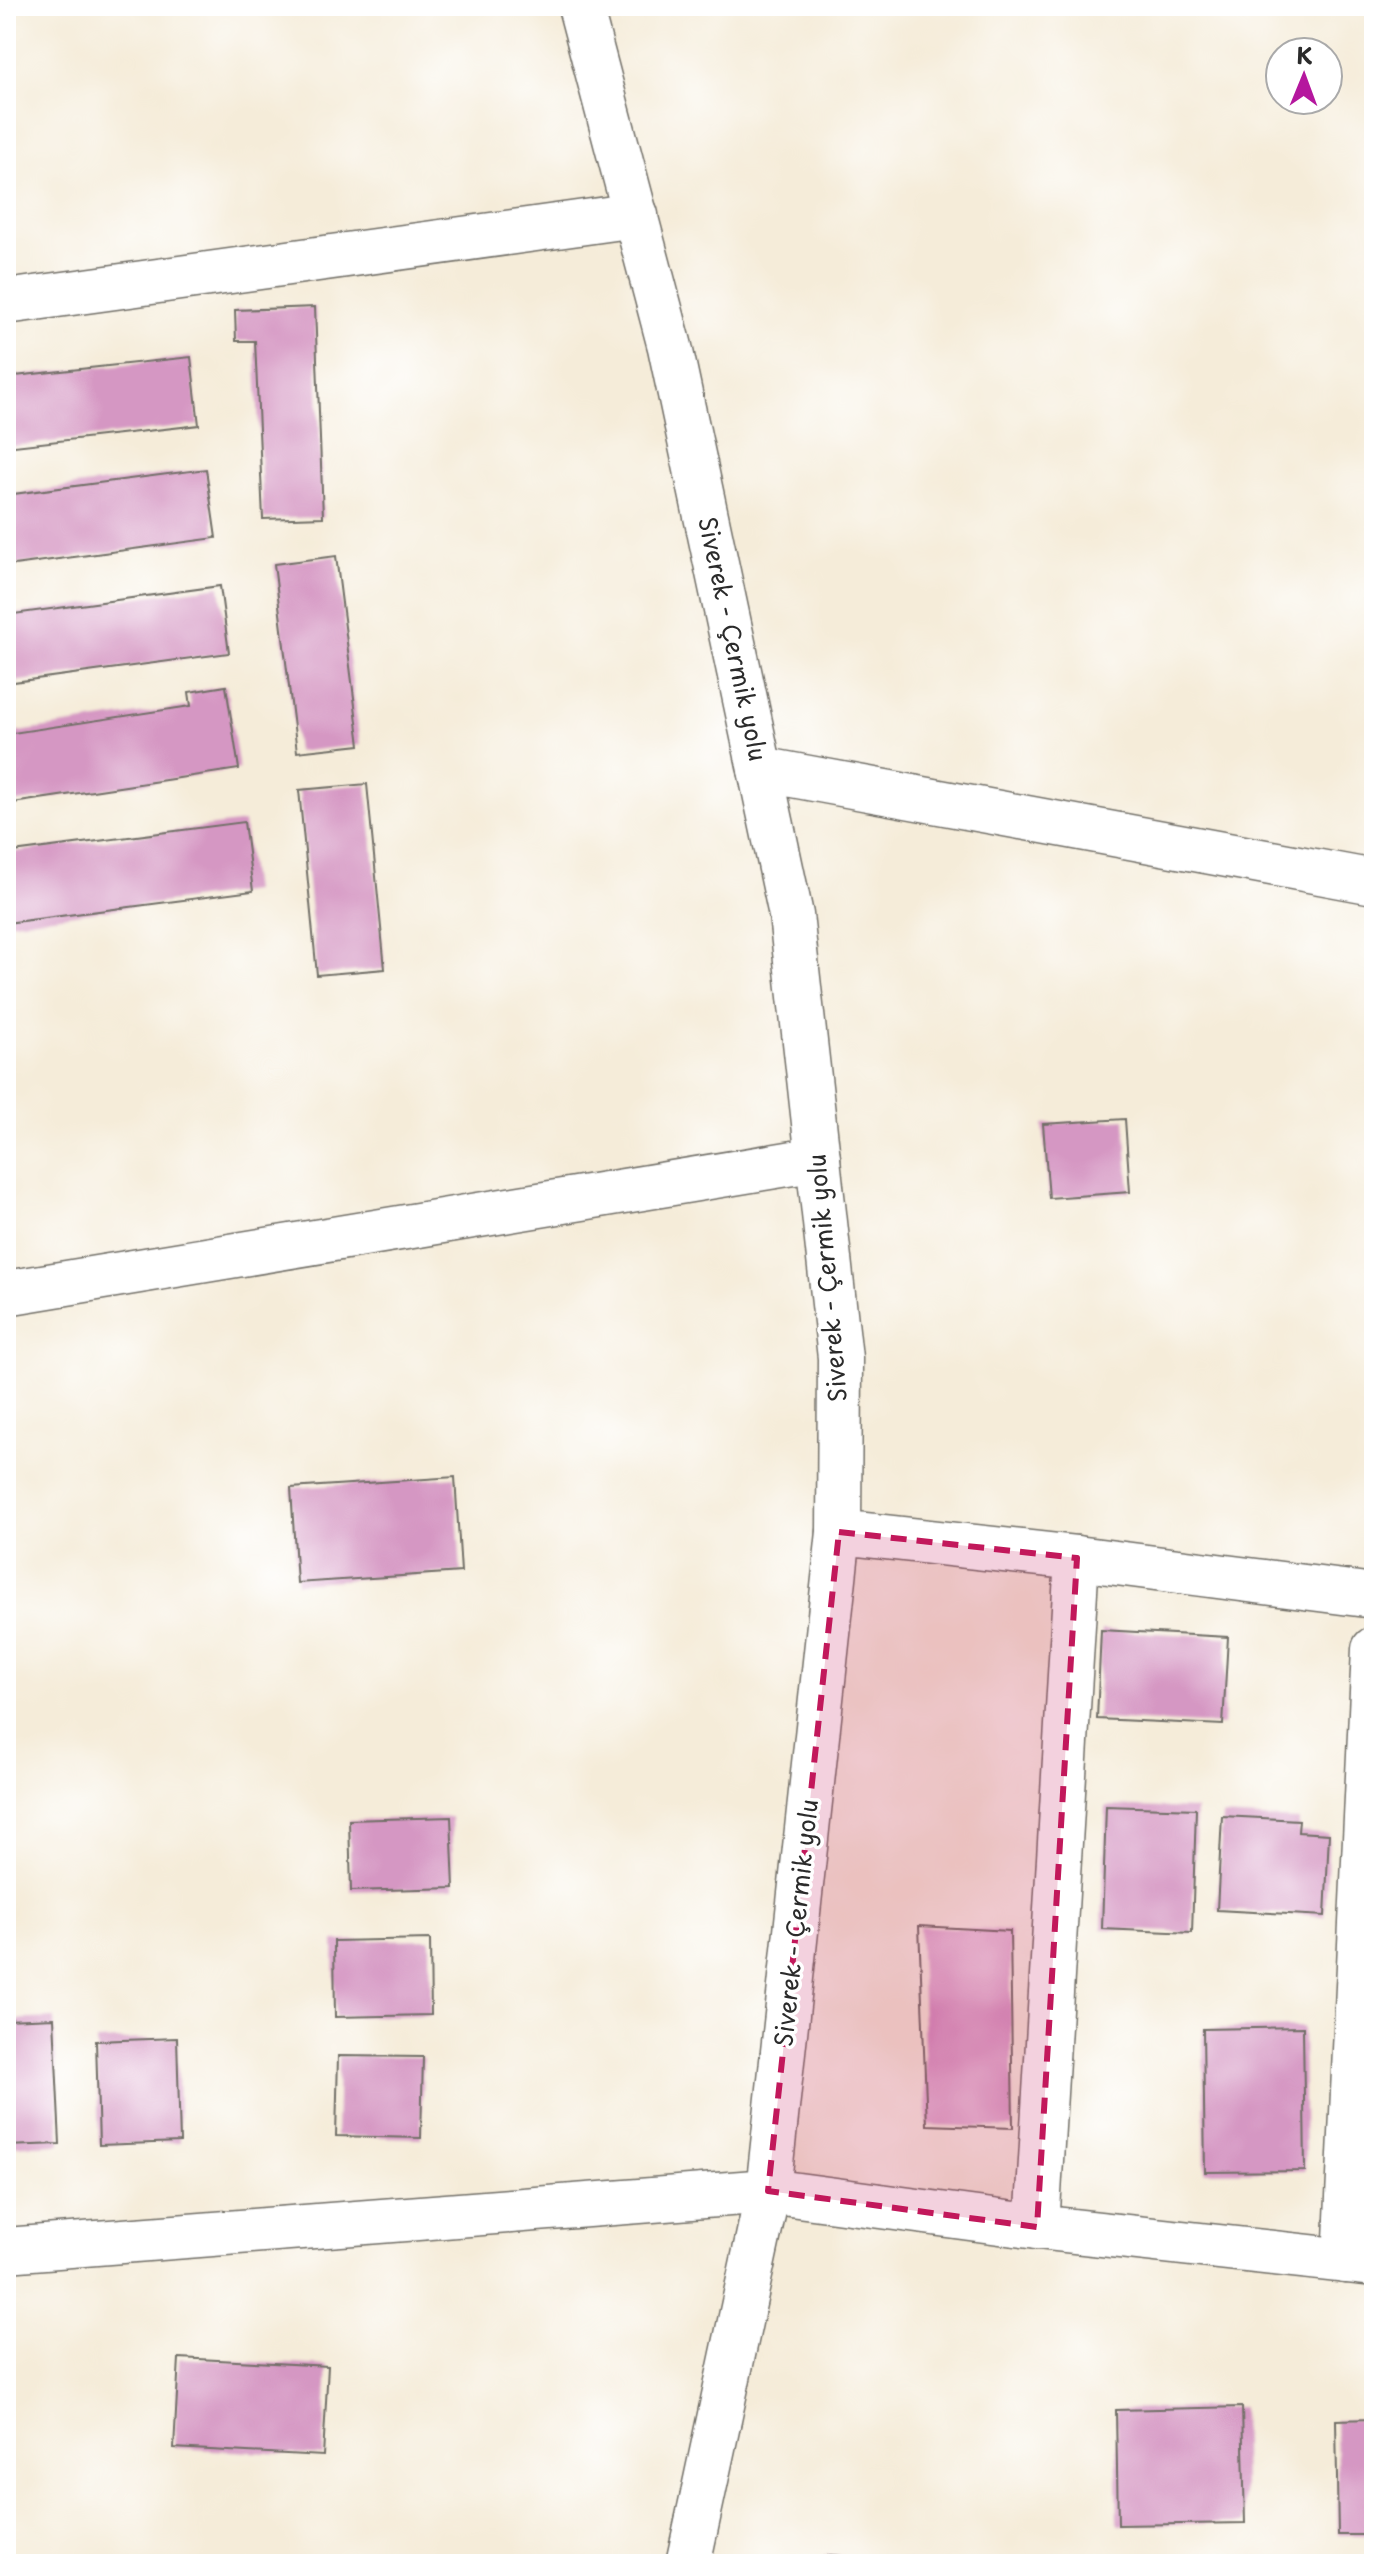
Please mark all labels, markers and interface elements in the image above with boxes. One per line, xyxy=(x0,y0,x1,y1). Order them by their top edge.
north arrow xyxy=(1264,36,1344,116)
text: K xyxy=(1296,38,1313,71)
street label: Siverek - Çermik yolu xyxy=(690,513,777,764)
street label: Siverek - Çermik yolu xyxy=(797,1153,855,1404)
street label: Siverek - Çermik yolu xyxy=(764,1797,826,2048)

